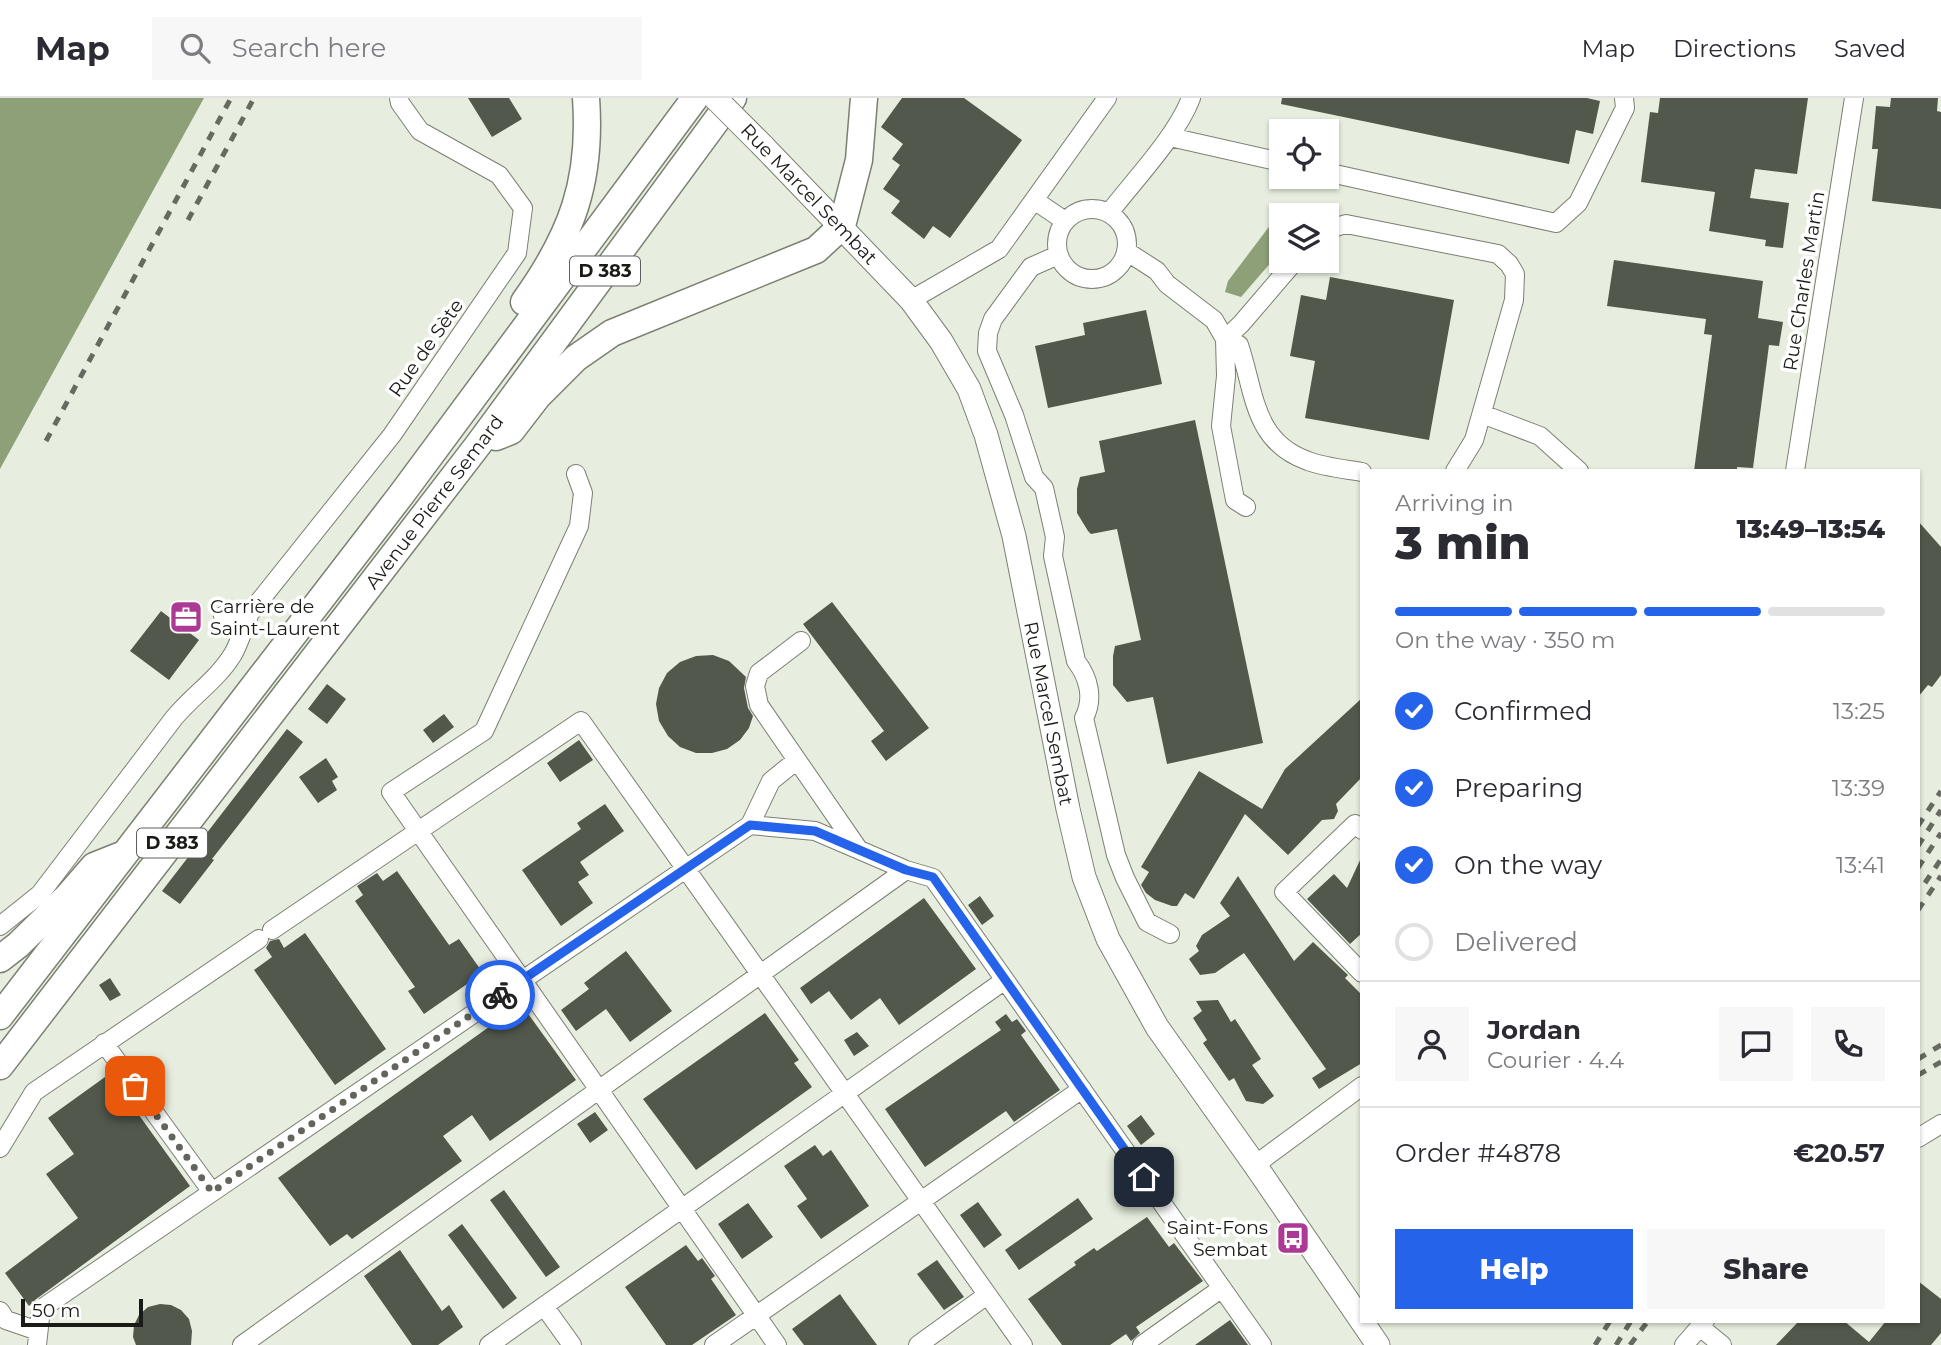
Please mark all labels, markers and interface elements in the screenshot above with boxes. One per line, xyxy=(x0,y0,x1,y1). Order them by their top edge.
search box xyxy=(152,17,642,80)
text: Map xyxy=(35,28,110,68)
icon: search xyxy=(176,29,214,67)
text: Search here xyxy=(232,32,386,64)
text: Map xyxy=(1582,34,1635,63)
text: Directions xyxy=(1673,34,1796,63)
text: Saved xyxy=(1834,34,1906,63)
street label: Rue Marcel Sembat xyxy=(736,119,882,269)
map controls xyxy=(1269,119,1339,273)
button: locate xyxy=(1269,119,1339,189)
street label: Rue Charles Martin xyxy=(1778,189,1830,373)
button: layers xyxy=(1269,203,1339,273)
road number: D 383 xyxy=(570,256,640,286)
street label: Rue de Sète xyxy=(384,295,468,401)
street label: Avenue Pierre Semard xyxy=(360,410,508,593)
text: Arriving in xyxy=(1395,489,1514,517)
text: 13:49–13:54 xyxy=(1736,513,1885,545)
text: 3 min xyxy=(1395,514,1531,571)
place label: Carrière de Saint-Laurent xyxy=(210,595,340,640)
office icon: Carrière de Saint-Laurent xyxy=(167,598,205,636)
street label: Rue Marcel Sembat xyxy=(1020,619,1079,808)
text: On the way · 350 m xyxy=(1395,626,1615,654)
icon: check xyxy=(1395,692,1433,730)
text: Confirmed xyxy=(1454,695,1593,727)
text: 13:25 xyxy=(1833,697,1885,725)
icon: check xyxy=(1395,769,1433,807)
text: Preparing xyxy=(1454,772,1583,804)
text: 13:39 xyxy=(1832,774,1885,802)
road number: D 383 xyxy=(137,828,207,858)
icon: check xyxy=(1395,846,1433,884)
text: On the way xyxy=(1454,849,1602,881)
text: 13:41 xyxy=(1836,851,1885,879)
text: Delivered xyxy=(1454,926,1578,958)
courier xyxy=(465,960,535,1030)
icon: bike xyxy=(481,976,519,1014)
button: person xyxy=(1395,1007,1469,1081)
button: chat xyxy=(1719,1007,1793,1081)
button: phone xyxy=(1811,1007,1885,1081)
text: Jordan xyxy=(1487,1014,1581,1046)
text: Courier · 4.4 xyxy=(1487,1046,1624,1074)
pin xyxy=(105,1056,165,1116)
icon: bag xyxy=(116,1067,154,1105)
text: Order #4878 xyxy=(1395,1137,1561,1169)
text: €20.57 xyxy=(1793,1137,1885,1169)
pin xyxy=(1114,1147,1174,1207)
icon: home xyxy=(1125,1158,1163,1196)
place label: Saint-Fons Sembat xyxy=(1167,1216,1268,1261)
bus stop icon: Saint-Fons Sembat xyxy=(1274,1219,1312,1257)
button: Help xyxy=(1395,1229,1633,1309)
button: Share xyxy=(1647,1229,1885,1309)
scale bar xyxy=(21,1296,144,1328)
text: 50 m xyxy=(32,1299,80,1322)

